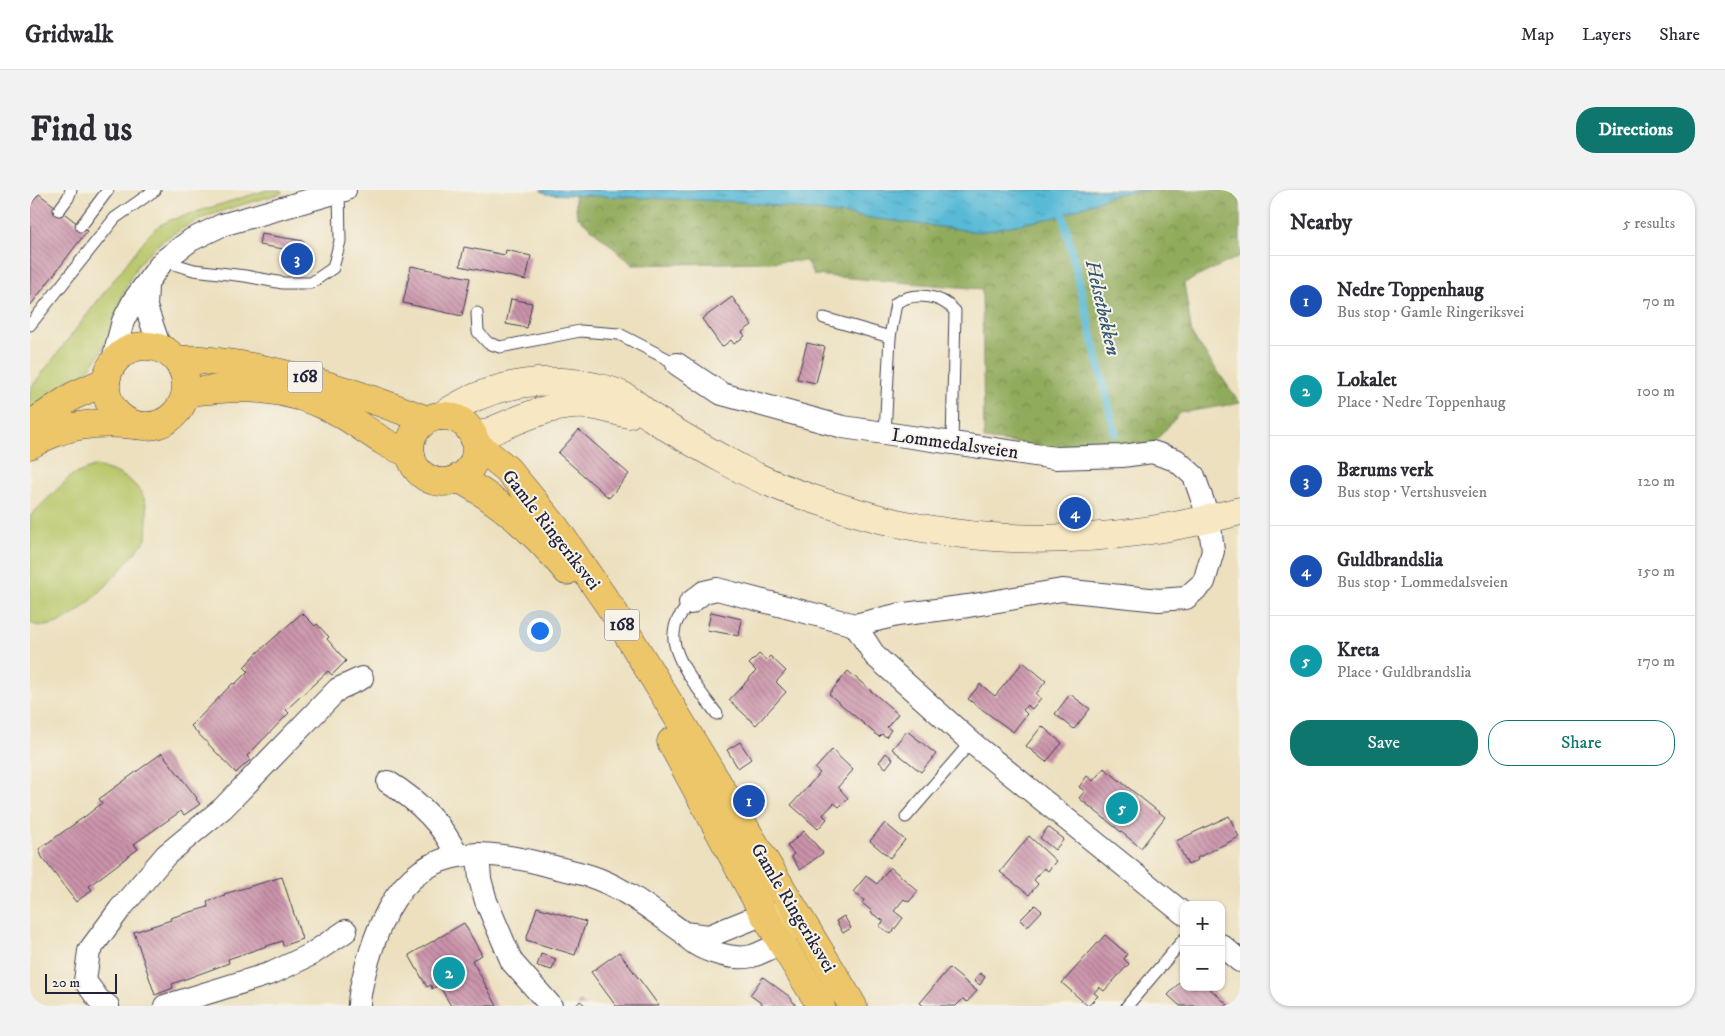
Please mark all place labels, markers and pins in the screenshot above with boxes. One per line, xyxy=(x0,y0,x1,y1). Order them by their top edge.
pin: 3 xyxy=(281,240,313,278)
pin: 4 xyxy=(1059,494,1091,532)
pin: 1 xyxy=(733,782,765,820)
pin: 5 xyxy=(1106,789,1138,827)
pin: 2 xyxy=(433,954,465,992)

